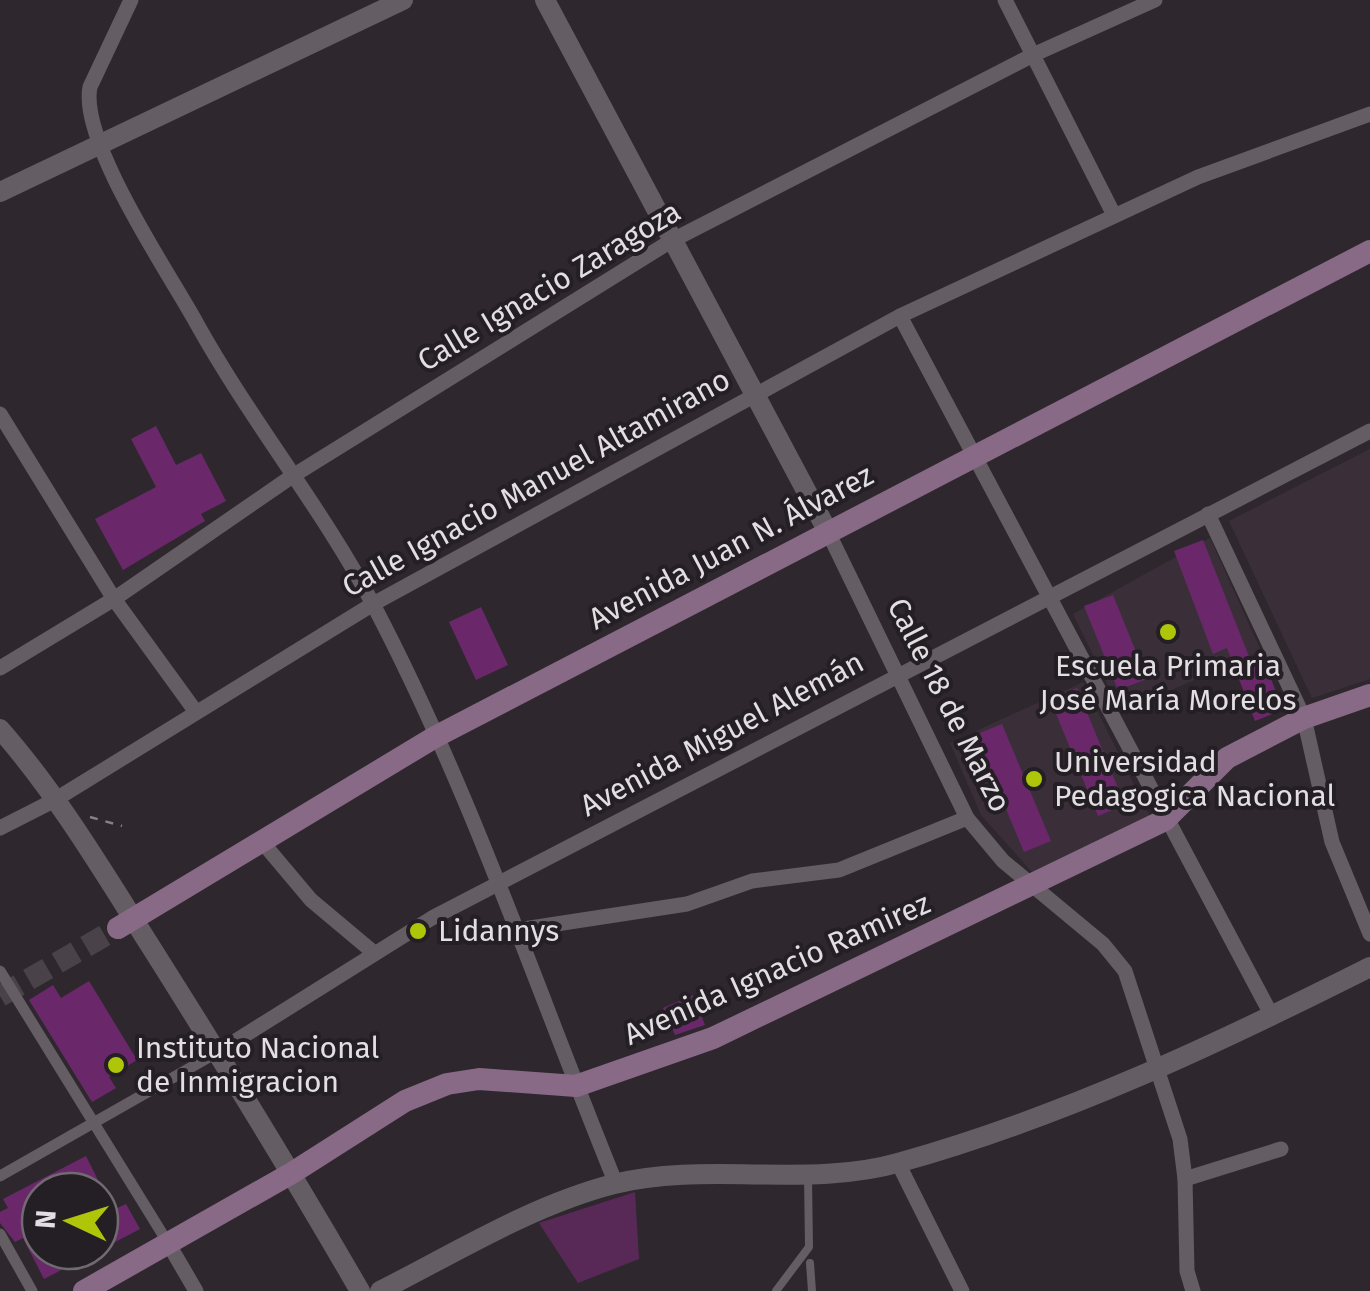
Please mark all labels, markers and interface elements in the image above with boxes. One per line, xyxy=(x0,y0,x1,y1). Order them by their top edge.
street label: Calle Ignacio Zaragoza xyxy=(411,193,687,379)
street label: Calle Ignacio Manuel Altamirano xyxy=(336,361,736,605)
street label: Avenida Juan N. Álvarez xyxy=(583,457,879,637)
street label: Calle 18 de Marzo xyxy=(880,592,1018,818)
marker: Escuela Primaria José María Morelos xyxy=(1157,621,1179,643)
street label: Avenida Miguel Alemán xyxy=(574,644,870,824)
place label: Escuela Primaria José María Morelos xyxy=(1039,648,1297,718)
place label: Universidad Pedagogica Nacional xyxy=(1054,744,1336,814)
marker: Universidad Pedagogica Nacional xyxy=(1023,768,1045,790)
street label: Avenida Ignacio Ramirez xyxy=(618,885,936,1053)
place label: Lidannys xyxy=(438,913,559,949)
marker: Lidannys xyxy=(407,920,429,942)
place label: Instituto Nacional de Inmigracion xyxy=(136,1030,380,1100)
marker: Instituto Nacional de Inmigracion xyxy=(105,1054,127,1076)
north arrow xyxy=(20,1171,120,1271)
text: N xyxy=(28,1209,63,1230)

